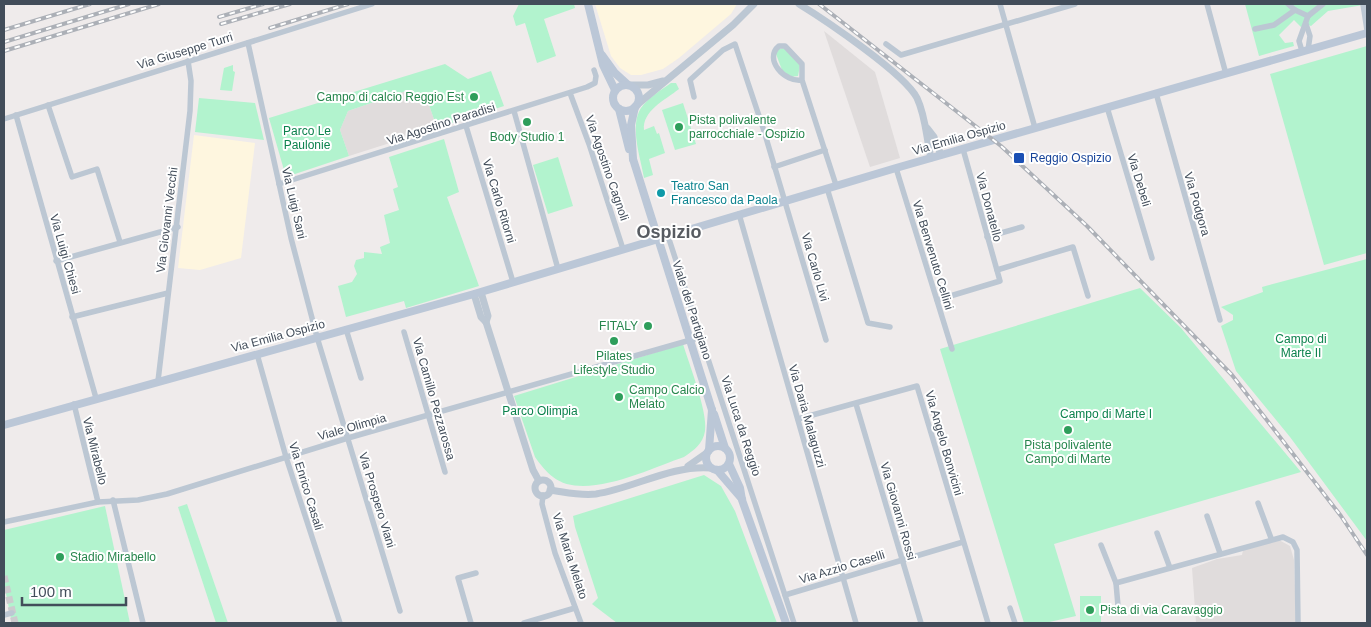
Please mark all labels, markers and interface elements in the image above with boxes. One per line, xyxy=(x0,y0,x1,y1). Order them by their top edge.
street label: Via Giuseppe Turri xyxy=(136,30,234,72)
place label: Campo di calcio Reggio Est xyxy=(317,90,465,104)
marker: Campo di calcio Reggio Est xyxy=(468,91,480,103)
street label: Via Agostino Paradisi xyxy=(385,100,497,148)
street label: Via Agostino Cagnoli xyxy=(582,113,632,223)
place label: Pista polivalente parrocchiale - Ospizio xyxy=(689,113,805,141)
marker: Body Studio 1 xyxy=(521,116,533,128)
street label: Via Emilia Ospizio xyxy=(911,118,1008,158)
marker: Pista polivalente parrocchiale - Ospizio xyxy=(673,121,685,133)
park label: Parco Le Paulonie xyxy=(283,124,331,152)
place label: Body Studio 1 xyxy=(490,130,565,144)
marker: Reggio Ospizio xyxy=(1012,151,1026,165)
place label: Reggio Ospizio xyxy=(1030,151,1112,165)
street label: Via Debeli xyxy=(1124,152,1154,208)
street label: Via Carlo Ritorni xyxy=(480,157,518,245)
street label: Via Giovanni Vecchi xyxy=(154,166,180,274)
street label: Via Luigi Sani xyxy=(279,166,309,240)
street label: Via Podgora xyxy=(1181,170,1213,238)
street label: Via Donatello xyxy=(973,171,1005,243)
place label: Teatro San Francesco da Paola xyxy=(671,179,778,207)
marker: Teatro San Francesco da Paola xyxy=(655,187,667,199)
street label: Via Benvenuto Cellini xyxy=(910,199,956,311)
street label: Via Luigi Chiesi xyxy=(47,212,83,296)
district label: Ospizio xyxy=(636,222,702,242)
street label: Via Carlo Livi xyxy=(799,231,831,303)
street label: Viale del Partigiano xyxy=(669,259,715,362)
street label: Via Emilia Ospizio xyxy=(230,317,327,355)
place label: FITALY xyxy=(599,319,638,333)
marker: FITALY xyxy=(642,320,654,332)
park label: Campo di Marte II xyxy=(1275,332,1327,360)
marker: Pilates Lifestyle Studio xyxy=(608,335,620,347)
street label: Via Camillo Pezzarossa xyxy=(410,336,458,462)
place label: Pilates Lifestyle Studio xyxy=(573,349,655,377)
street label: Via Daria Malaguzzi xyxy=(786,363,828,469)
street label: Via Luca da Reggio xyxy=(718,374,764,478)
place label: Campo Calcio Melato xyxy=(629,383,705,411)
street label: Via Angelo Bonvicini xyxy=(922,389,966,497)
marker: Campo Calcio Melato xyxy=(613,391,625,403)
park label: Parco Olimpia xyxy=(502,404,578,418)
park label: Campo di Marte I xyxy=(1060,407,1152,421)
street label: Viale Olimpia xyxy=(316,410,388,443)
street label: Via Mirabello xyxy=(80,416,110,487)
marker: Pista polivalente Campo di Marte xyxy=(1062,424,1074,436)
place label: Pista polivalente Campo di Marte xyxy=(1024,438,1112,466)
street label: Via Enrico Casali xyxy=(286,440,326,532)
street label: Via Prospero Viani xyxy=(356,451,398,549)
street label: Via Giovanni Rossi xyxy=(877,460,919,562)
street label: Via Maria Melato xyxy=(549,511,591,601)
street label: Via Azzio Caselli xyxy=(798,547,886,587)
place label: Stadio Mirabello xyxy=(70,550,156,564)
marker: Stadio Mirabello xyxy=(54,551,66,563)
scale bar xyxy=(22,574,126,606)
text: 100 m xyxy=(30,583,72,600)
place label: Pista di via Caravaggio xyxy=(1100,603,1223,617)
marker: Pista di via Caravaggio xyxy=(1084,604,1096,616)

